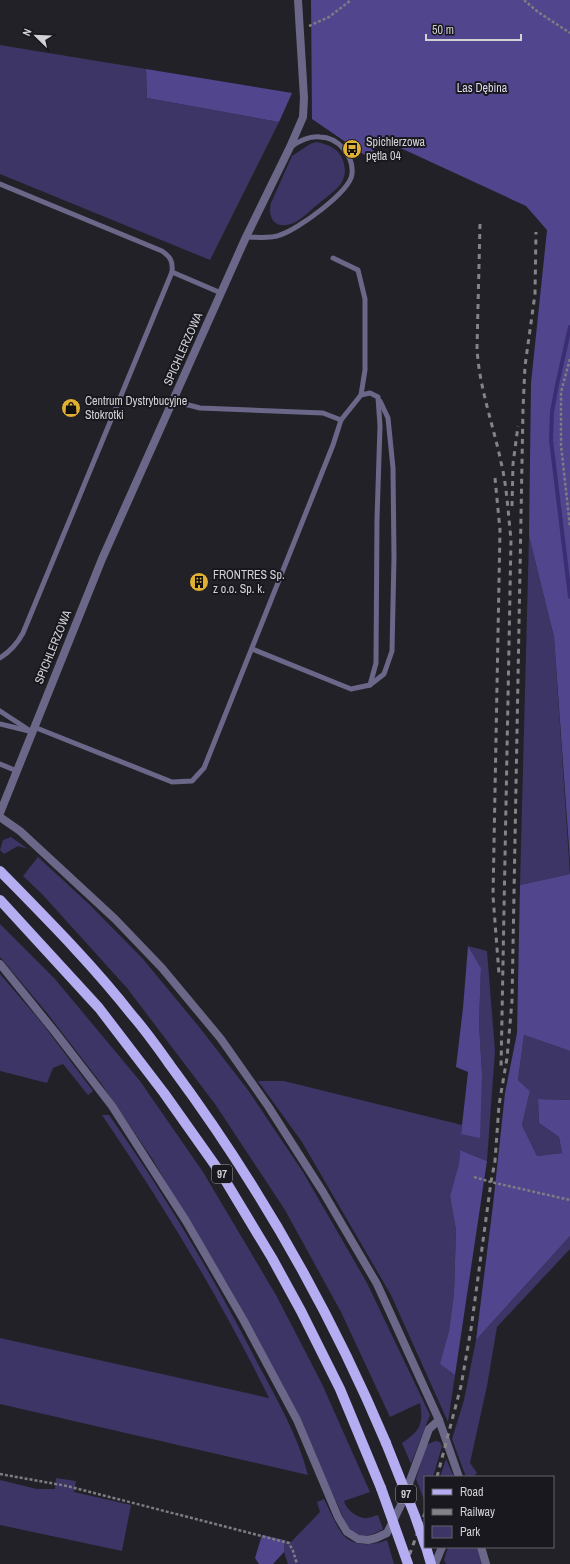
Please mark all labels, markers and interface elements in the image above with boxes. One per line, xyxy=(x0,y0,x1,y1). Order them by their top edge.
north arrow xyxy=(16,16,56,56)
scale bar xyxy=(426,16,521,42)
text: 50 m xyxy=(432,22,454,38)
text: N xyxy=(19,26,35,38)
park label: Las Dębina xyxy=(457,80,508,96)
place label: Spichlerzowa pętla 04 xyxy=(366,134,426,164)
bus stop icon: Spichlerzowa pętla 04 xyxy=(341,138,363,160)
street label: SPICHLERZOWA xyxy=(160,310,206,388)
place label: Centrum Dystrybucyjne Stokrotki xyxy=(85,393,187,423)
shop icon: Centrum Dystrybucyjne Stokrotki xyxy=(60,397,82,419)
place label: FRONTRES Sp. z o.o. Sp. k. xyxy=(213,567,285,597)
building icon: FRONTRES Sp. z o.o. Sp. k. xyxy=(188,571,210,593)
street label: SPICHLERZOWA xyxy=(31,607,75,686)
road number: 97 xyxy=(212,1165,232,1183)
legend xyxy=(424,1476,554,1548)
text: Road xyxy=(460,1484,484,1500)
road number: 97 xyxy=(396,1485,416,1503)
text: Railway xyxy=(460,1504,495,1520)
text: Park xyxy=(460,1524,480,1540)

